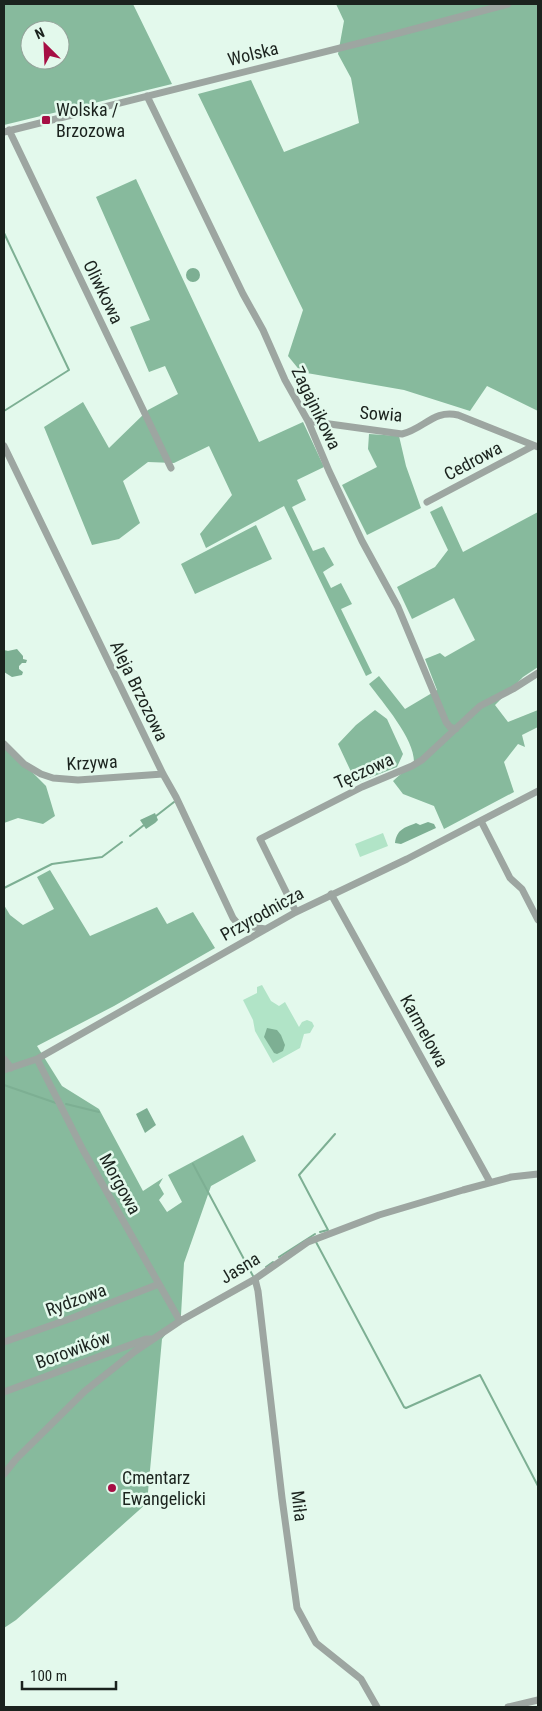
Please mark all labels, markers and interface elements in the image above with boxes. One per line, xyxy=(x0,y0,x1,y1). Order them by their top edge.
north arrow xyxy=(20,20,70,70)
text: N xyxy=(33,24,47,42)
street label: Wolska xyxy=(225,37,280,70)
place label: Wolska / Brzozowa xyxy=(56,99,125,141)
marker: Wolska / Brzozowa xyxy=(40,114,52,126)
street label: Oliwkowa xyxy=(79,257,128,327)
street label: Zagajnikowa xyxy=(287,363,346,453)
street label: Sowia xyxy=(359,402,403,425)
street label: Cedrowa xyxy=(440,437,505,484)
street label: Aleja Brzozowa xyxy=(106,637,173,744)
street label: Tęczowa xyxy=(331,748,397,793)
street label: Krzywa xyxy=(66,751,118,774)
street label: Przyrodnicza xyxy=(217,882,307,945)
street label: Karmelowa xyxy=(396,991,453,1071)
street label: Morgowa xyxy=(95,1150,146,1218)
street label: Jasna xyxy=(216,1248,264,1288)
street label: Rydzowa xyxy=(43,1279,109,1320)
street label: Borowików xyxy=(33,1326,113,1373)
place label: Cmentarz Ewangelicki xyxy=(122,1467,206,1509)
marker: Cmentarz Ewangelicki xyxy=(106,1482,118,1494)
street label: Miła xyxy=(287,1489,312,1523)
scale bar xyxy=(22,1658,116,1690)
text: 100 m xyxy=(30,1667,67,1685)

